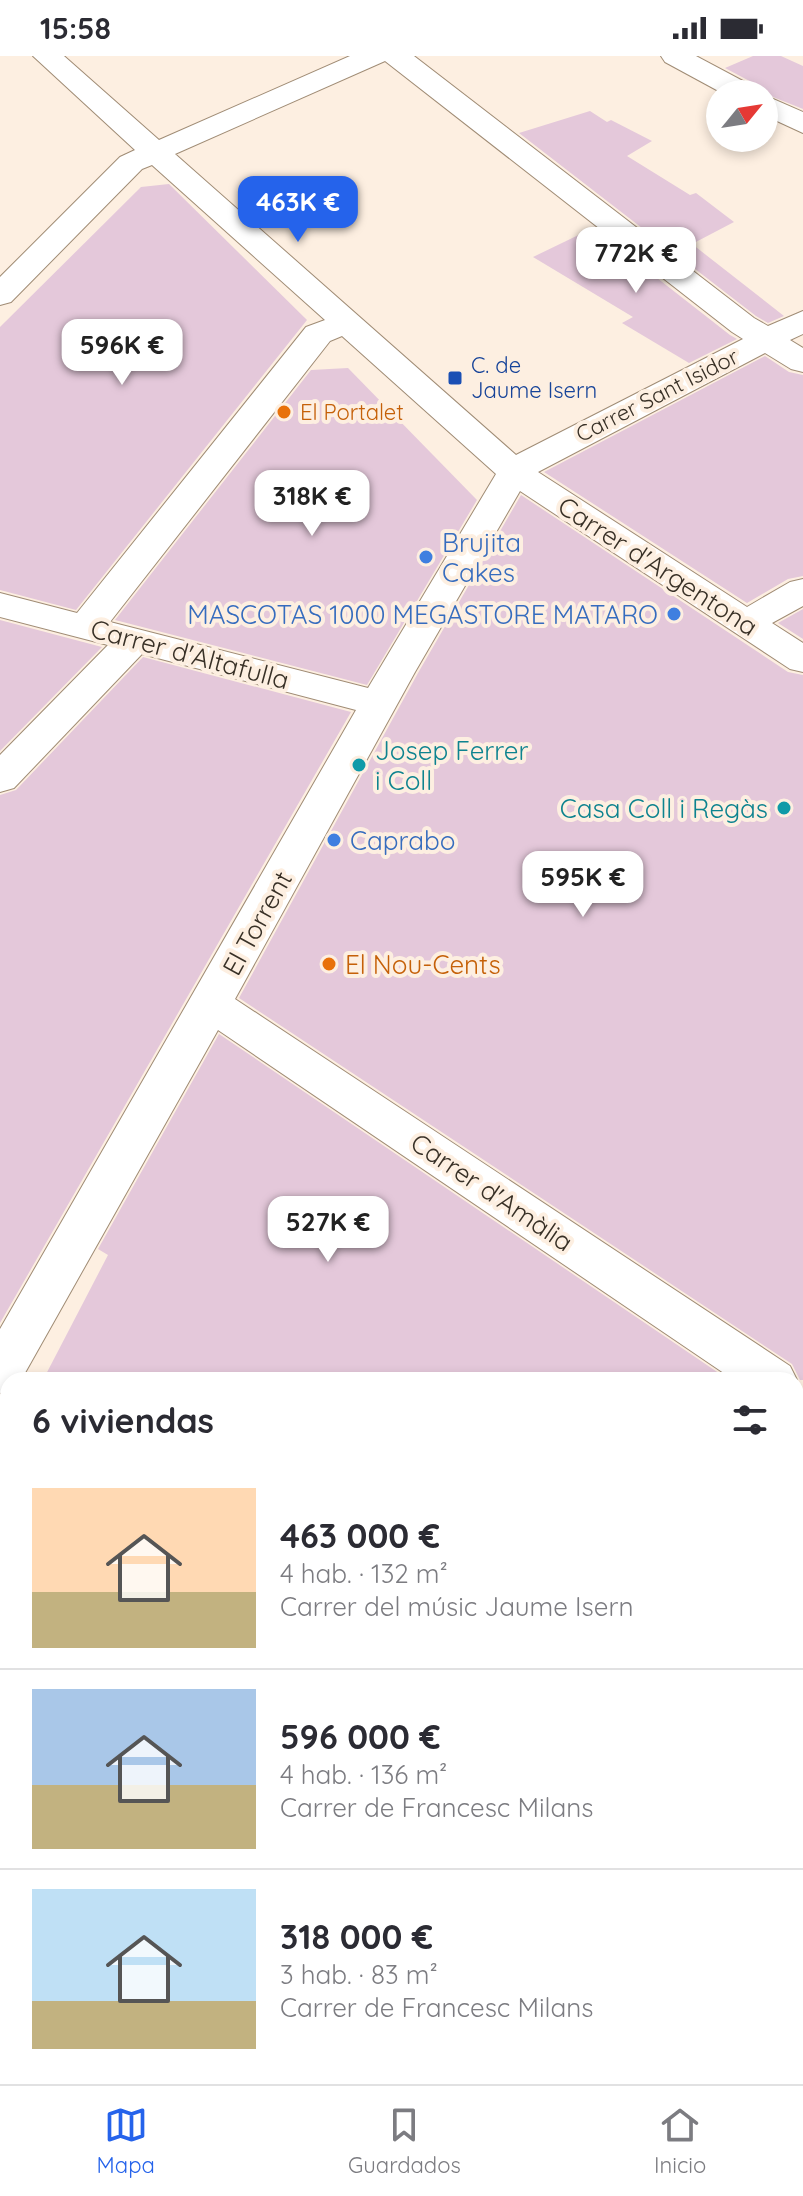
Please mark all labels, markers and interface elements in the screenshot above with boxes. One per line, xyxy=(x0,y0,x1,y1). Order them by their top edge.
text: 15:58 xyxy=(40,9,111,47)
north arrow xyxy=(706,80,778,152)
map controls xyxy=(706,80,778,152)
pin: 463K € xyxy=(233,176,363,244)
text: 463K € xyxy=(256,185,340,218)
pin: 772K € xyxy=(571,227,701,295)
text: 772K € xyxy=(594,236,678,269)
pin: 596K € xyxy=(57,319,187,387)
text: 596K € xyxy=(80,328,164,361)
street label: Carrer Sant Isidor xyxy=(571,342,743,448)
place label: C. de Jaume Isern xyxy=(471,351,597,404)
marker: C. de Jaume Isern xyxy=(446,369,464,387)
place label: El Portalet xyxy=(300,398,404,426)
marker: El Portalet xyxy=(275,403,293,421)
pin: 318K € xyxy=(247,470,377,538)
text: 318K € xyxy=(273,479,351,512)
street label: Carrer d'Argentona xyxy=(552,489,764,643)
place label: Brujita Cakes xyxy=(442,526,521,589)
marker: Brujita Cakes xyxy=(417,548,435,566)
place label: MASCOTAS 1000 MEGASTORE MATARO xyxy=(187,598,658,631)
marker: MASCOTAS 1000 MEGASTORE MATARO xyxy=(665,605,683,623)
street label: Carrer d'Altafulla xyxy=(87,612,293,696)
place label: Josep Ferrer i Coll xyxy=(375,734,528,797)
marker: Josep Ferrer i Coll xyxy=(350,756,368,774)
place label: Casa Coll i Regàs xyxy=(560,792,768,825)
marker: Casa Coll i Regàs xyxy=(775,799,793,817)
place label: Caprabo xyxy=(350,824,455,857)
marker: Caprabo xyxy=(325,831,343,849)
pin: 595K € xyxy=(518,851,648,919)
text: 595K € xyxy=(540,860,626,893)
street label: El Torrent xyxy=(215,865,299,981)
place label: El Nou-Cents xyxy=(345,948,501,981)
marker: El Nou-Cents xyxy=(320,955,338,973)
street label: Carrer d'Amàlia xyxy=(405,1126,579,1258)
pin: 527K € xyxy=(263,1196,393,1264)
text: 527K € xyxy=(286,1205,370,1238)
icon: filters xyxy=(728,1398,772,1442)
text: 6 viviendas xyxy=(32,1399,214,1442)
text: 463 000 € xyxy=(280,1514,440,1557)
icon: home xyxy=(96,1520,192,1616)
text: 4 hab. · 132 m² xyxy=(280,1557,448,1590)
text: Carrer del músic Jaume Isern xyxy=(280,1590,633,1623)
text: 596 000 € xyxy=(280,1715,441,1758)
icon: home xyxy=(96,1721,192,1817)
text: 4 hab. · 136 m² xyxy=(280,1758,447,1791)
text: Carrer de Francesc Milans xyxy=(280,1791,593,1824)
text: 318 000 € xyxy=(280,1915,433,1958)
icon: home xyxy=(96,1921,192,2017)
text: 3 hab. · 83 m² xyxy=(280,1958,438,1991)
text: Carrer de Francesc Milans xyxy=(280,1991,593,2024)
tab: Mapa xyxy=(97,2103,155,2179)
tab: Guardados xyxy=(348,2103,461,2179)
tab: Inicio xyxy=(654,2103,706,2179)

